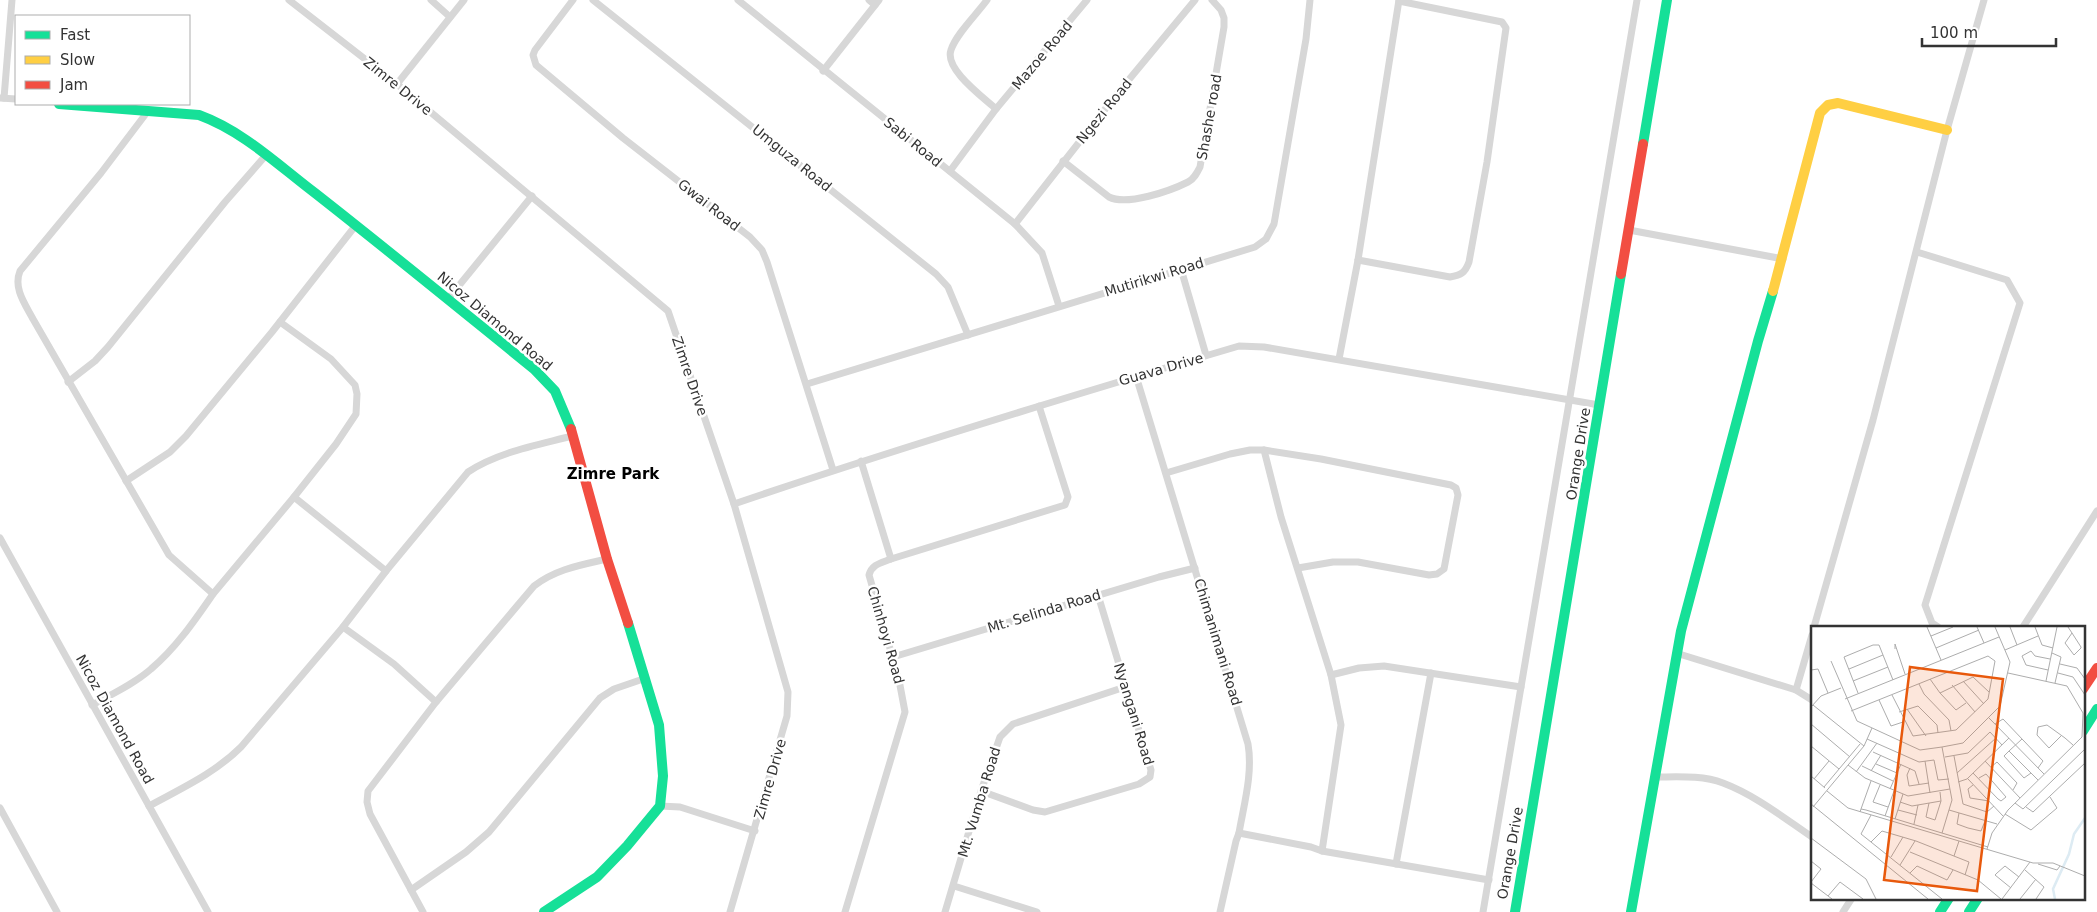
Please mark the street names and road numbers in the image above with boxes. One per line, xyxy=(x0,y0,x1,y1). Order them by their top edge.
street label: Mazoe Road xyxy=(1009,17,1075,93)
street label: Zimre Drive xyxy=(361,54,435,118)
street label: Shashe road xyxy=(1194,73,1224,161)
street label: Ngezi Road xyxy=(1073,75,1135,147)
street label: Sabi Road xyxy=(881,114,945,170)
street label: Umguza Road xyxy=(749,121,835,195)
street label: Gwai Road xyxy=(675,176,743,234)
street label: Mutirikwi Road xyxy=(1102,254,1206,300)
street label: Nicoz Diamond Road xyxy=(434,268,556,374)
street label: Zimre Drive xyxy=(669,334,711,418)
street label: Guava Drive xyxy=(1117,349,1205,389)
street label: Orange Drive xyxy=(1563,407,1593,501)
street label: Chimanimani Road xyxy=(1191,577,1245,707)
street label: Chinhoyi Road xyxy=(864,584,908,686)
street label: Mt. Selinda Road xyxy=(985,586,1103,636)
street label: Nicoz Diamond Road xyxy=(73,652,157,786)
street label: Nyangani Road xyxy=(1111,661,1157,767)
street label: Zimre Drive xyxy=(751,737,789,821)
street label: Mt. Vumba Road xyxy=(955,745,1003,859)
street label: Orange Drive xyxy=(1494,806,1526,900)

